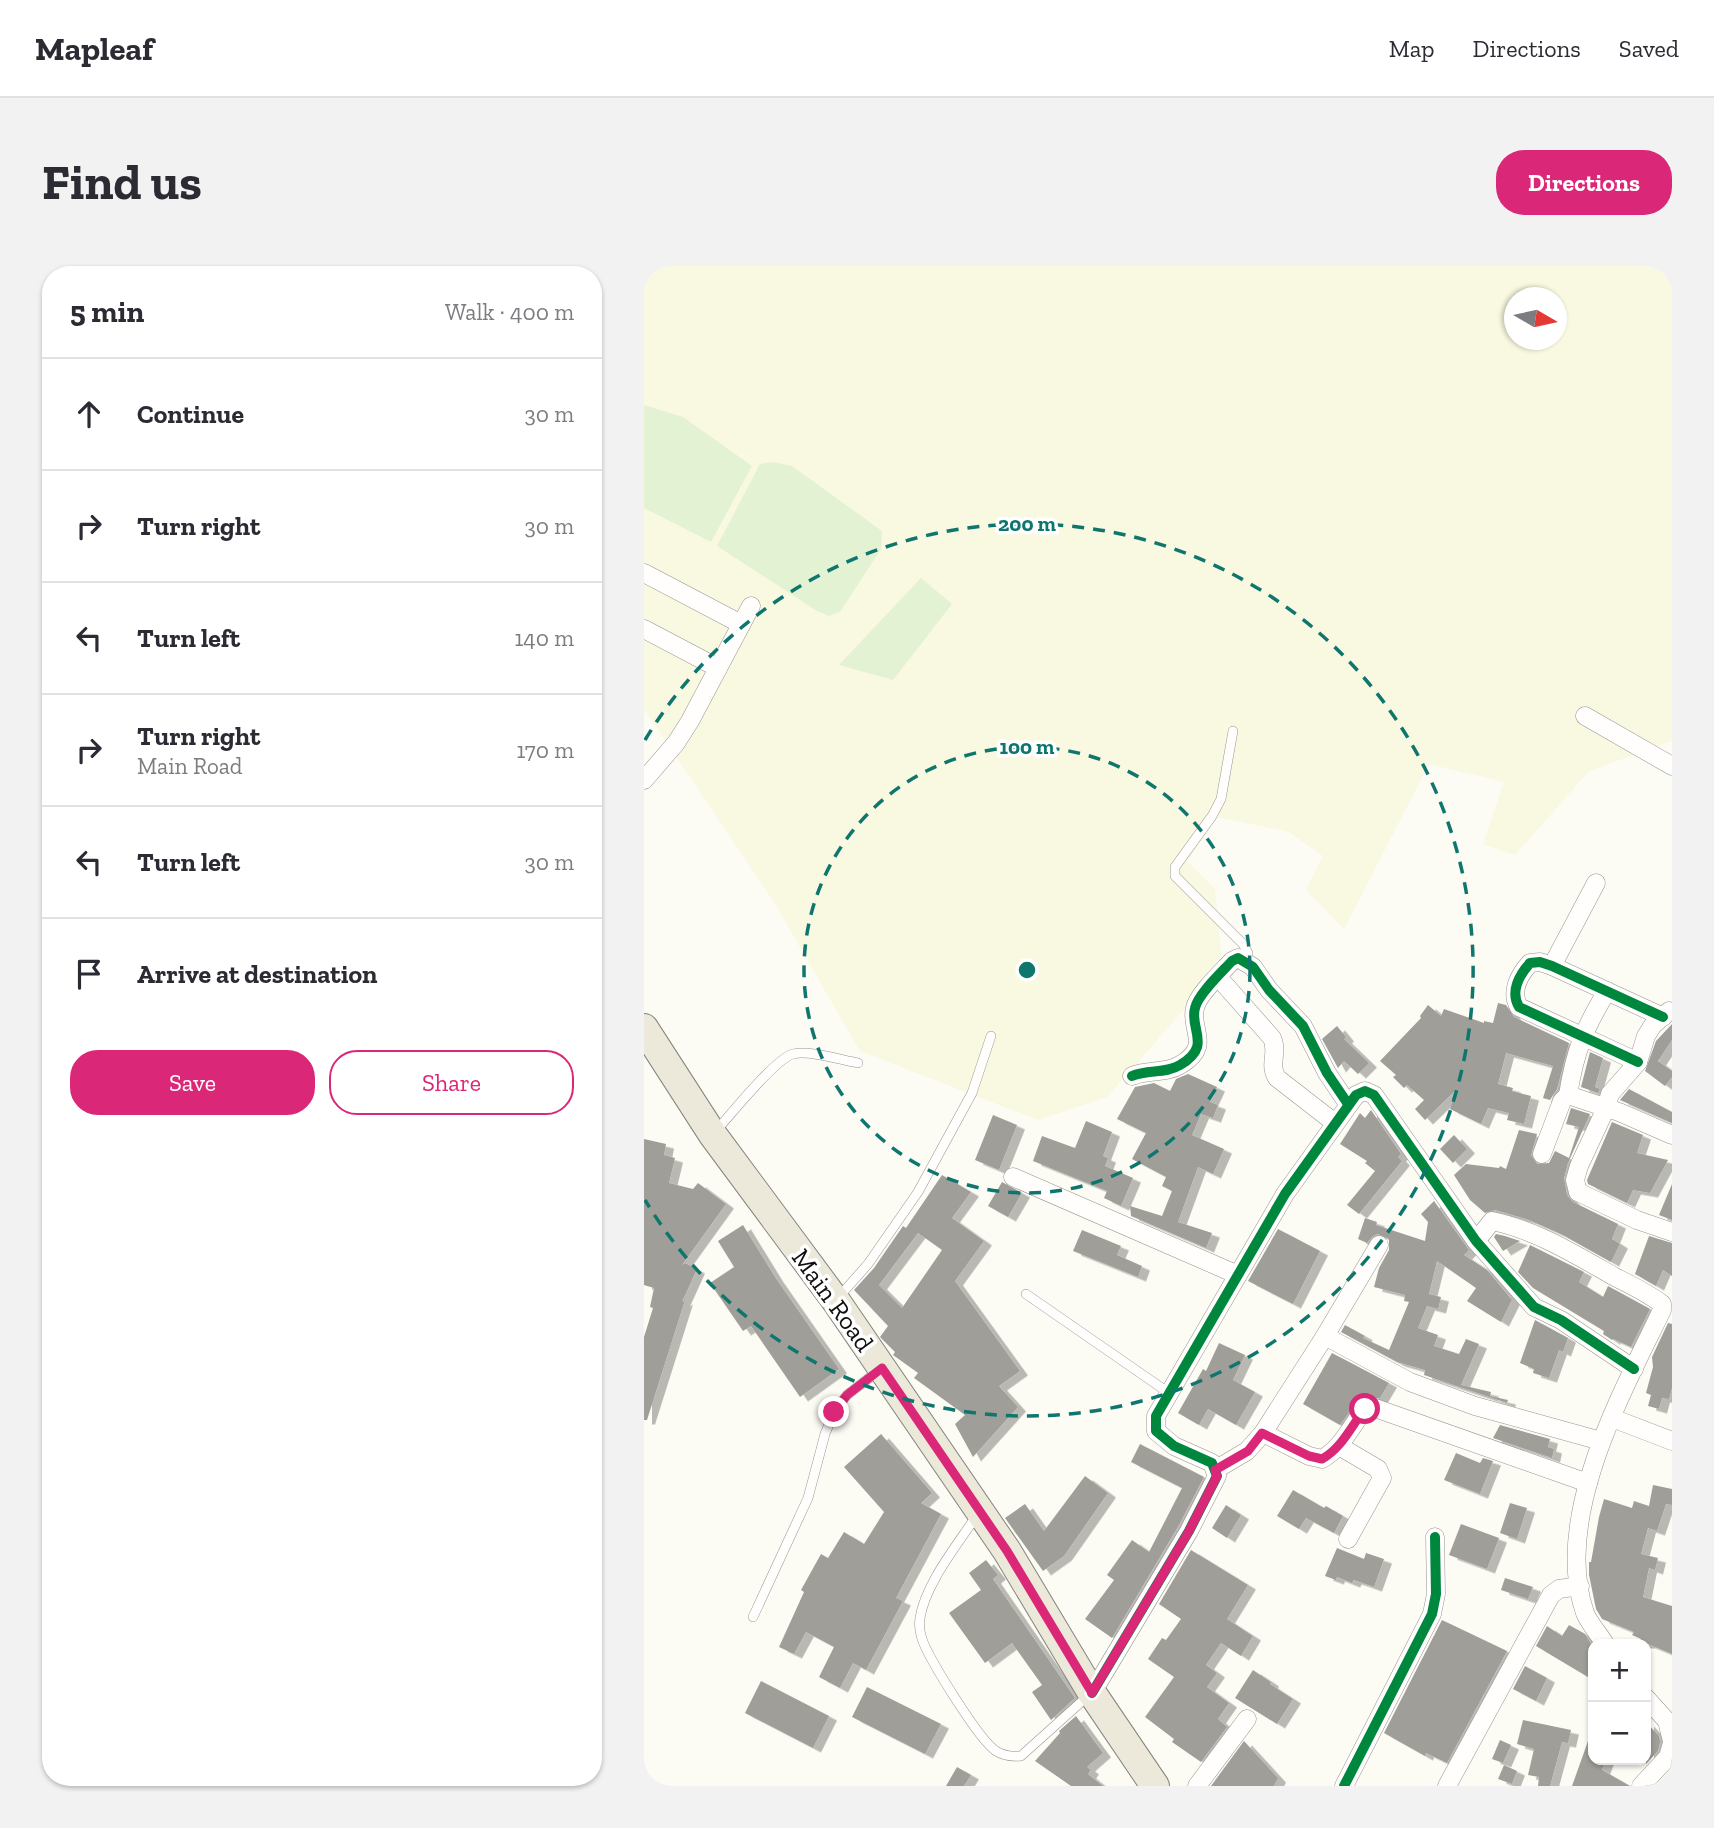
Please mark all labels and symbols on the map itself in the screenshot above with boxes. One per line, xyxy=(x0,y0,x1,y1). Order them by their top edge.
north arrow xyxy=(1504,287,1567,350)
text: 200 m xyxy=(998,511,1056,536)
text: 100 m xyxy=(1000,734,1055,759)
centre of rings xyxy=(1015,958,1039,982)
street label: Main Road xyxy=(785,1242,881,1358)
route start xyxy=(1349,1393,1380,1424)
route end xyxy=(818,1396,849,1427)

